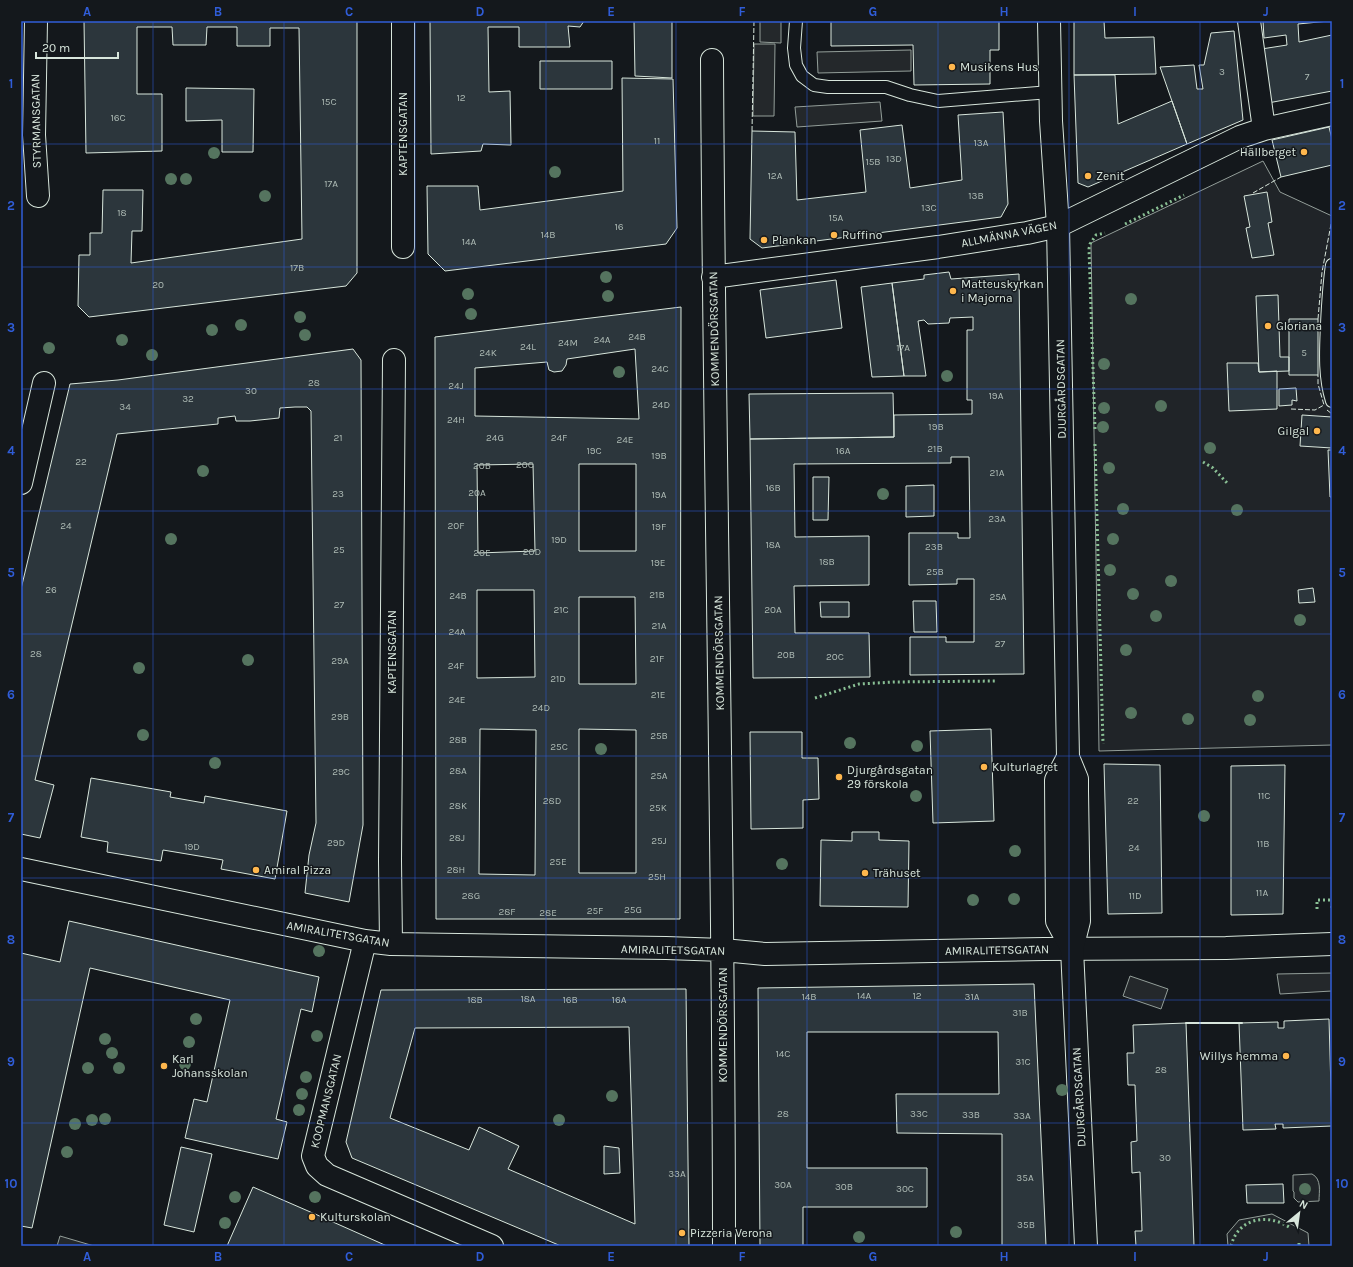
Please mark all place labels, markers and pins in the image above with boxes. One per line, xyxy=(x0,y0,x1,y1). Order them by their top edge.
place label: Musikens Hus xyxy=(960,60,1038,74)
marker: Musikens Hus xyxy=(947,62,957,72)
place label: Hällberget xyxy=(1240,145,1296,159)
marker: Hällberget xyxy=(1299,147,1309,157)
place label: Zenit xyxy=(1096,169,1125,183)
marker: Zenit xyxy=(1083,171,1093,181)
place label: Ruffino xyxy=(842,228,882,242)
marker: Ruffino xyxy=(829,230,839,240)
place label: Plankan xyxy=(772,233,816,247)
marker: Plankan xyxy=(759,235,769,245)
place label: Matteuskyrkan i Majorna xyxy=(961,277,1044,305)
marker: Matteuskyrkan i Majorna xyxy=(948,286,958,296)
place label: Gloriana xyxy=(1276,319,1322,333)
marker: Gloriana xyxy=(1263,321,1273,331)
place label: Gilgal xyxy=(1278,424,1309,438)
marker: Gilgal xyxy=(1312,426,1322,436)
place label: Kulturlagret xyxy=(992,760,1058,774)
marker: Kulturlagret xyxy=(979,762,989,772)
place label: Djurgårdsgatan 29 förskola xyxy=(847,763,933,791)
marker: Djurgårdsgatan 29 förskola xyxy=(834,772,844,782)
place label: Amiral Pizza xyxy=(264,863,331,877)
marker: Amiral Pizza xyxy=(251,865,261,875)
place label: Trähuset xyxy=(873,866,921,880)
marker: Trähuset xyxy=(860,868,870,878)
place label: Willys hemma xyxy=(1200,1049,1278,1063)
marker: Willys hemma xyxy=(1281,1051,1291,1061)
place label: Karl Johansskolan xyxy=(172,1052,248,1080)
marker: Karl Johansskolan xyxy=(159,1061,169,1071)
place label: Kulturskolan xyxy=(320,1210,391,1224)
marker: Kulturskolan xyxy=(307,1212,317,1222)
place label: Pizzeria Verona xyxy=(690,1226,772,1240)
marker: Pizzeria Verona xyxy=(677,1228,687,1238)

